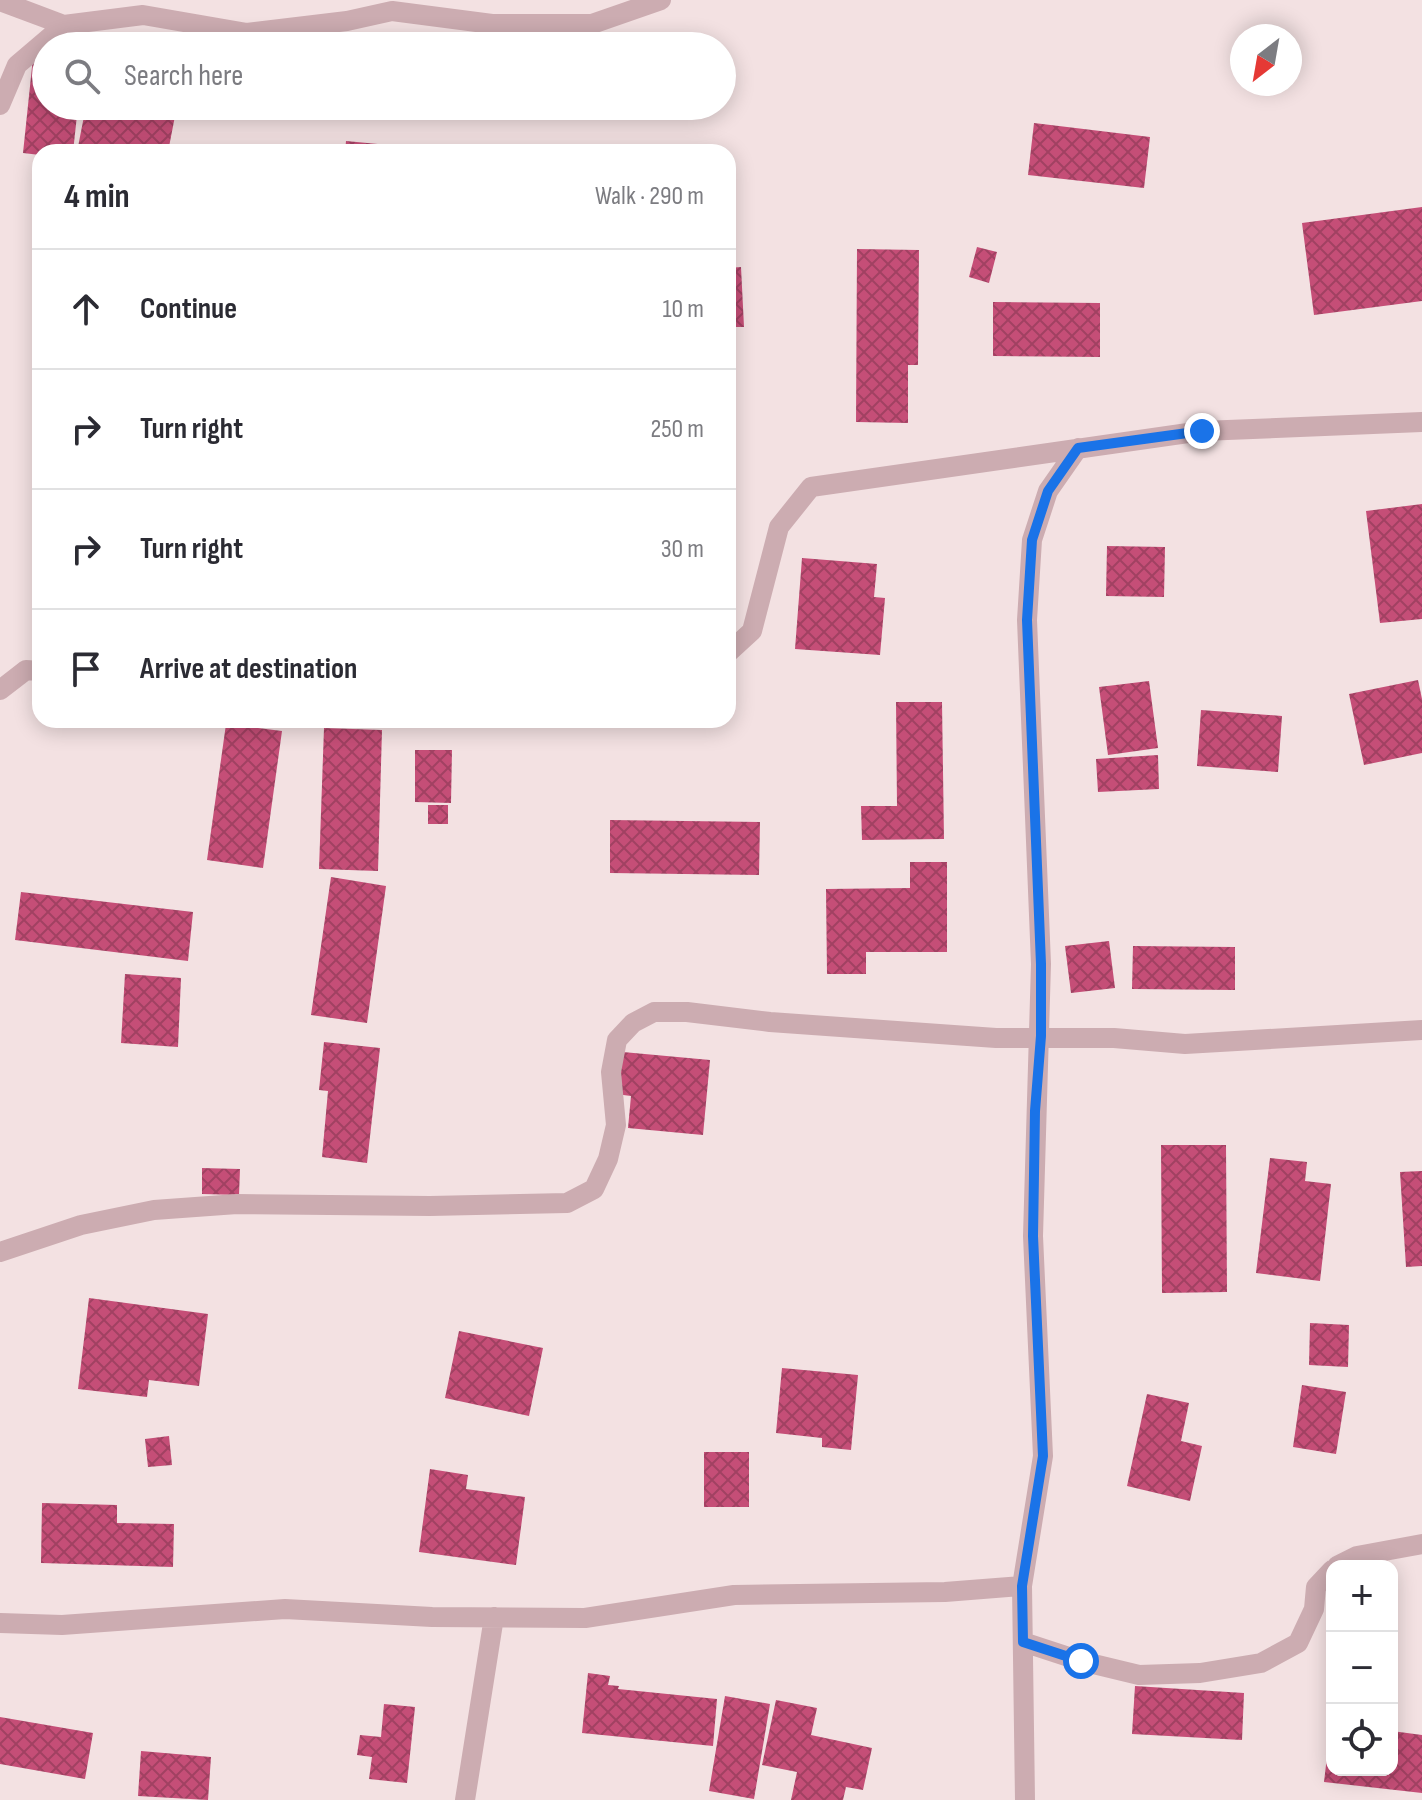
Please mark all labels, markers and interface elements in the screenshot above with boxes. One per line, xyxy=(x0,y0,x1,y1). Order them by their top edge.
north arrow xyxy=(1230,24,1302,96)
search box xyxy=(32,32,736,120)
icon: search xyxy=(60,54,104,98)
text: Search here xyxy=(124,58,243,94)
text: 4 min xyxy=(64,176,130,217)
text: Walk · 290 m xyxy=(595,181,704,212)
icon: ahead xyxy=(64,287,108,331)
text: Continue xyxy=(140,291,237,327)
text: 10 m xyxy=(662,294,704,325)
icon: right xyxy=(64,407,108,451)
text: Turn right xyxy=(140,411,243,447)
route end xyxy=(1184,413,1220,449)
text: 250 m xyxy=(650,414,704,445)
icon: right xyxy=(64,527,108,571)
text: Turn right xyxy=(140,531,243,567)
text: 30 m xyxy=(661,534,704,565)
icon: arrive xyxy=(64,647,108,691)
text: Arrive at destination xyxy=(140,651,357,687)
map controls xyxy=(1326,1560,1398,1776)
button: + xyxy=(1326,1560,1398,1632)
button: − xyxy=(1326,1632,1398,1704)
route start xyxy=(1063,1643,1099,1679)
button: locate xyxy=(1326,1704,1398,1776)

